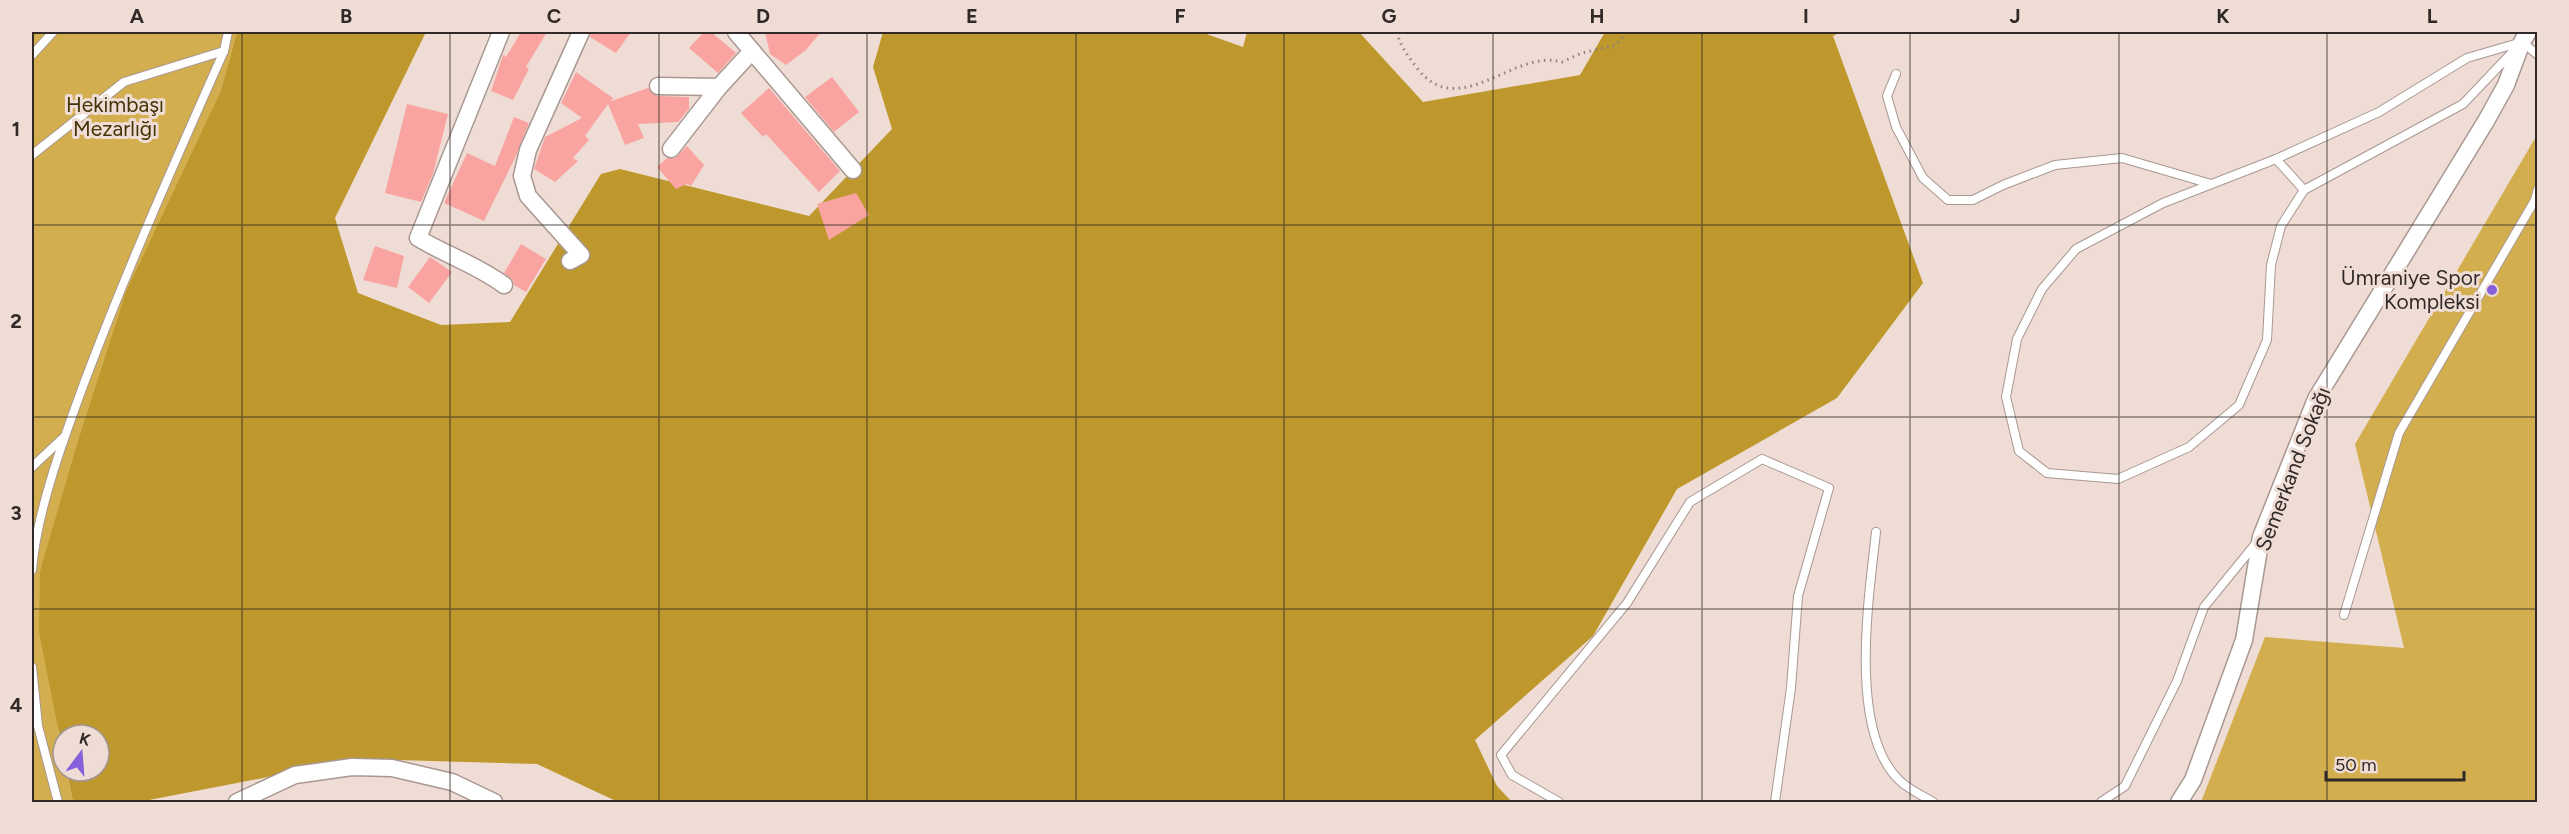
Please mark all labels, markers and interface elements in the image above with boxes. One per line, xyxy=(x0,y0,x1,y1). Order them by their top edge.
text: A xyxy=(130,4,145,28)
text: B xyxy=(340,4,352,28)
text: C xyxy=(547,4,561,28)
text: D xyxy=(756,4,770,28)
text: E xyxy=(966,4,978,28)
text: F xyxy=(1174,4,1186,28)
text: G xyxy=(1382,4,1397,28)
text: H xyxy=(1590,4,1605,28)
text: I xyxy=(1803,4,1809,28)
text: J xyxy=(2009,4,2021,28)
text: K xyxy=(2216,4,2230,28)
text: L xyxy=(2427,4,2438,28)
park label: Hekimbaşı Mezarlığı xyxy=(66,92,164,141)
text: 1 xyxy=(12,117,20,141)
place label: Ümraniye Spor Kompleksi xyxy=(2341,265,2480,314)
marker: Ümraniye Spor Kompleksi xyxy=(2485,283,2499,297)
text: 2 xyxy=(10,309,22,333)
street label: Semerkand Sokağı xyxy=(2250,383,2335,554)
text: 3 xyxy=(10,501,22,525)
text: 4 xyxy=(10,693,23,717)
north arrow xyxy=(51,723,111,783)
text: K xyxy=(77,728,93,750)
scale bar xyxy=(2326,744,2464,782)
text: 50 m xyxy=(2335,754,2377,776)

